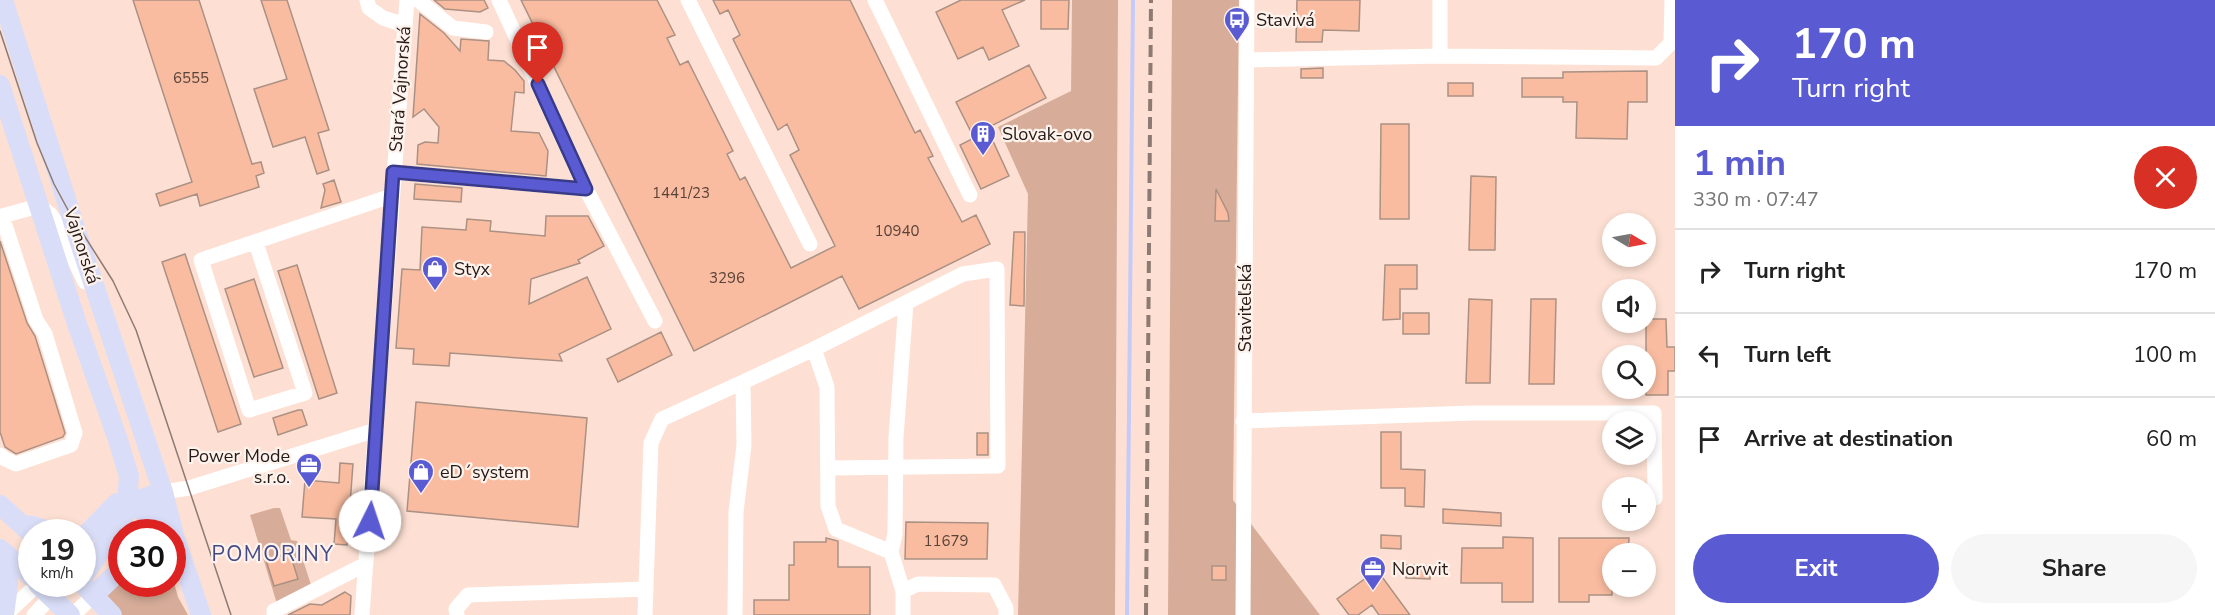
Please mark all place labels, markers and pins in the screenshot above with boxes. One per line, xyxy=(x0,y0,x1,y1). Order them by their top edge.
bus stop icon: Stavivá xyxy=(1222,5,1252,43)
place label: Stavivá xyxy=(1256,8,1315,32)
pin xyxy=(512,22,563,84)
building icon: Slovak-ovo xyxy=(968,119,998,157)
place label: Slovak-ovo xyxy=(1002,122,1092,146)
shop icon: Styx xyxy=(420,254,450,292)
place label: Styx xyxy=(454,257,491,281)
place label: Power Mode s.r.o. xyxy=(188,444,290,489)
office icon: Power Mode s.r.o. xyxy=(294,451,324,489)
shop icon: eD´system xyxy=(406,457,436,495)
place label: eD´system xyxy=(440,460,529,484)
office icon: Norwit xyxy=(1358,554,1388,592)
place label: Norwit xyxy=(1392,557,1449,581)

